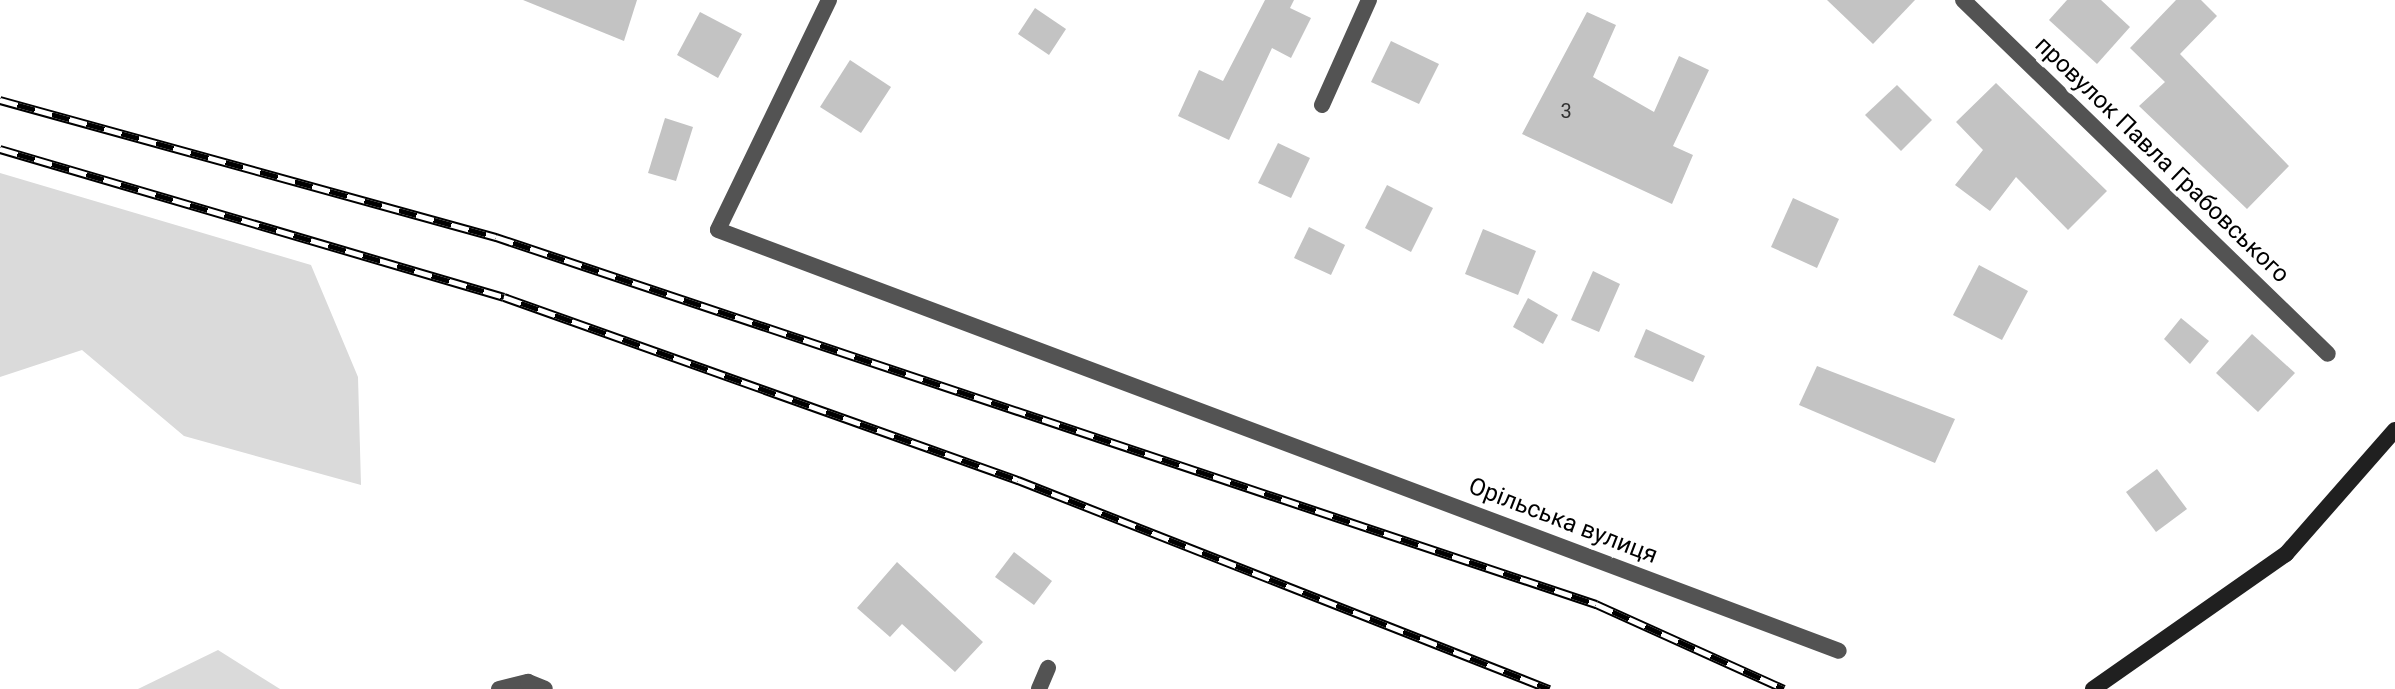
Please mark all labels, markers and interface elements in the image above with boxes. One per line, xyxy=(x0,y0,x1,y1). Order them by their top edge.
street label: провулок Павла Грабовського xyxy=(2029,31,2295,289)
house number: 3 xyxy=(1560,99,1572,123)
street label: Орільська вулиця xyxy=(1464,472,1662,570)

